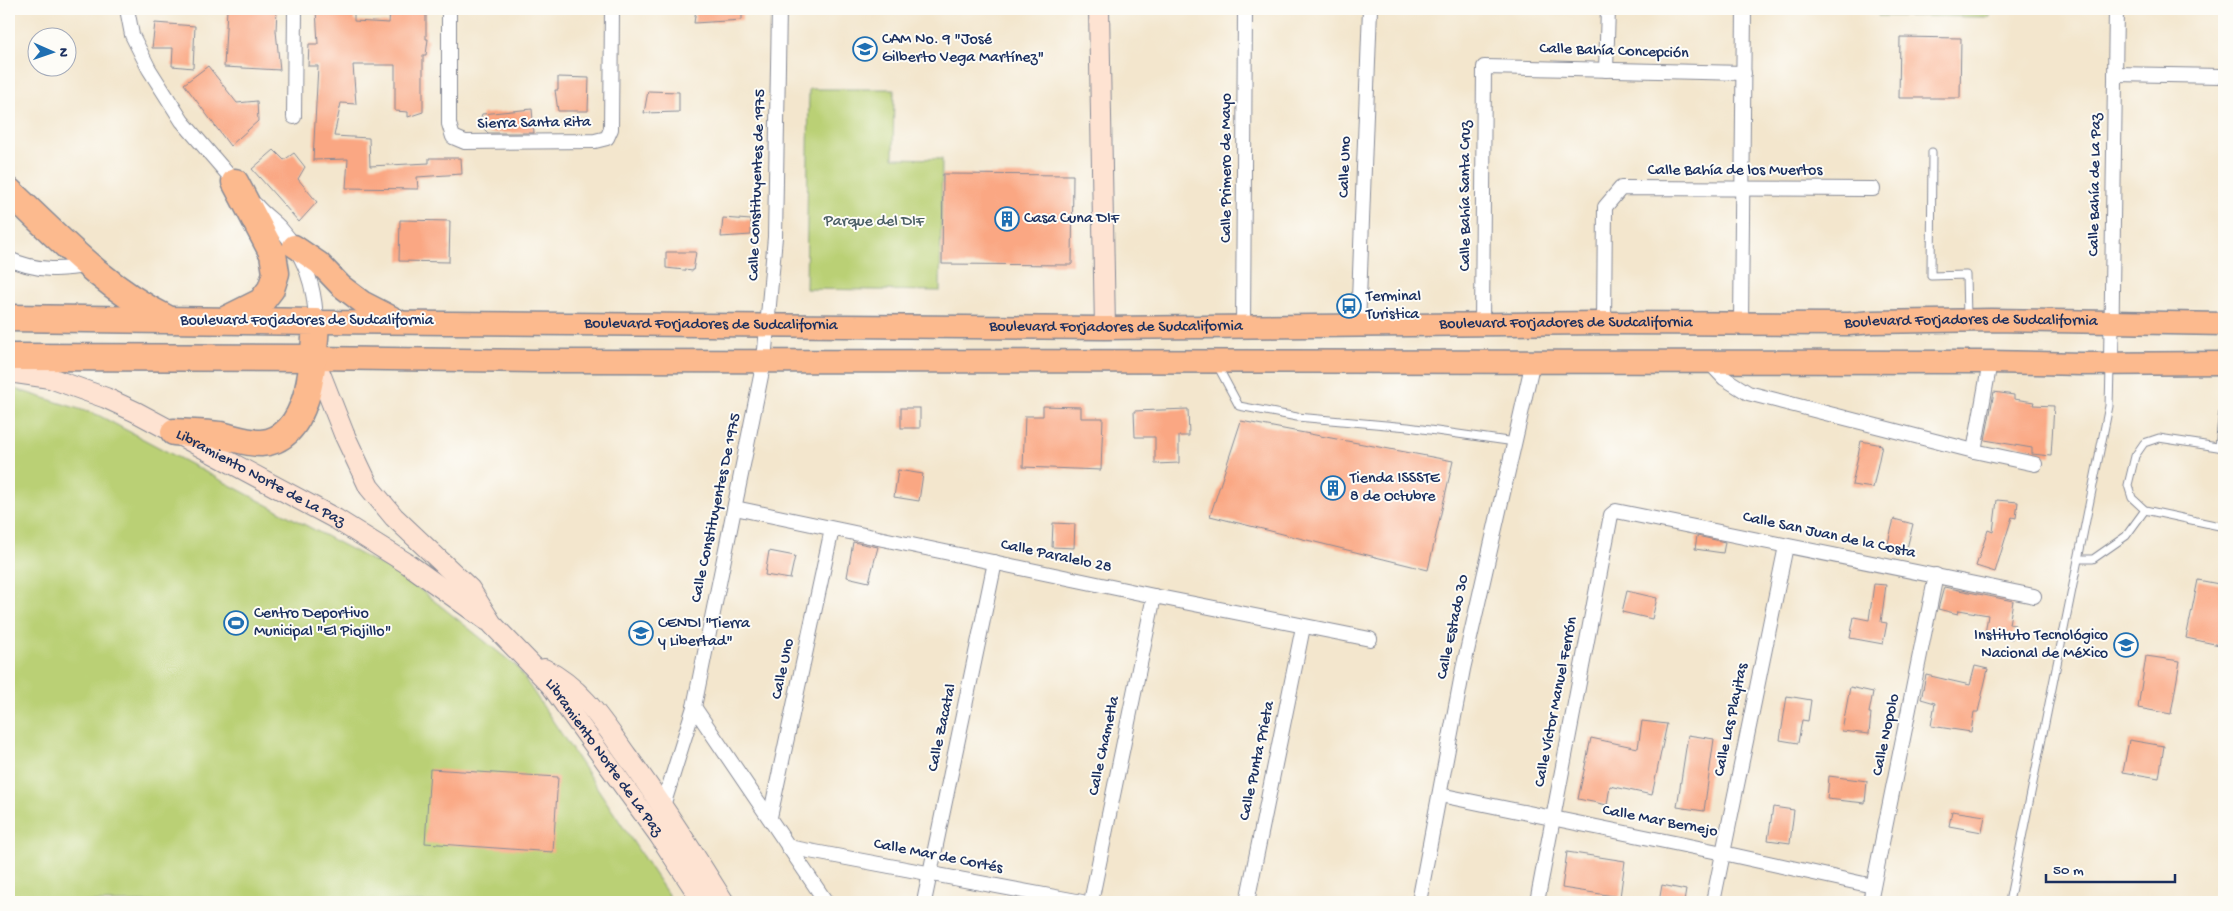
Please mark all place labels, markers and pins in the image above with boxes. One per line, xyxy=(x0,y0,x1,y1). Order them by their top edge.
place label: CAM No. 9 "José Gilberto Vega Martínez" xyxy=(882,31,1044,68)
school or university icon: CAM No. 9 "José Gilberto Vega Martínez" xyxy=(852,36,878,62)
building icon: Casa Cuna DIF xyxy=(994,206,1020,232)
place label: Casa Cuna DIF xyxy=(1024,210,1120,229)
place label: Terminal Turistica xyxy=(1365,288,1421,325)
bus stop icon: Terminal Turistica xyxy=(1336,293,1362,319)
place label: Tienda ISSSTE 8 de Octubre xyxy=(1349,470,1441,507)
building icon: Tienda ISSSTE 8 de Octubre xyxy=(1320,475,1346,501)
place label: Centro Deportivo Municipal "El Piojillo" xyxy=(254,605,391,642)
sports icon: Centro Deportivo Municipal "El Piojillo" xyxy=(223,610,249,636)
place label: CENDI "Tierra y Libertad" xyxy=(658,615,751,652)
school or university icon: CENDI "Tierra y Libertad" xyxy=(628,620,654,646)
place label: Instituto Tecnológico Nacional de México xyxy=(1974,627,2108,664)
school or university icon: Instituto Tecnológico Nacional de México xyxy=(2113,632,2139,658)

